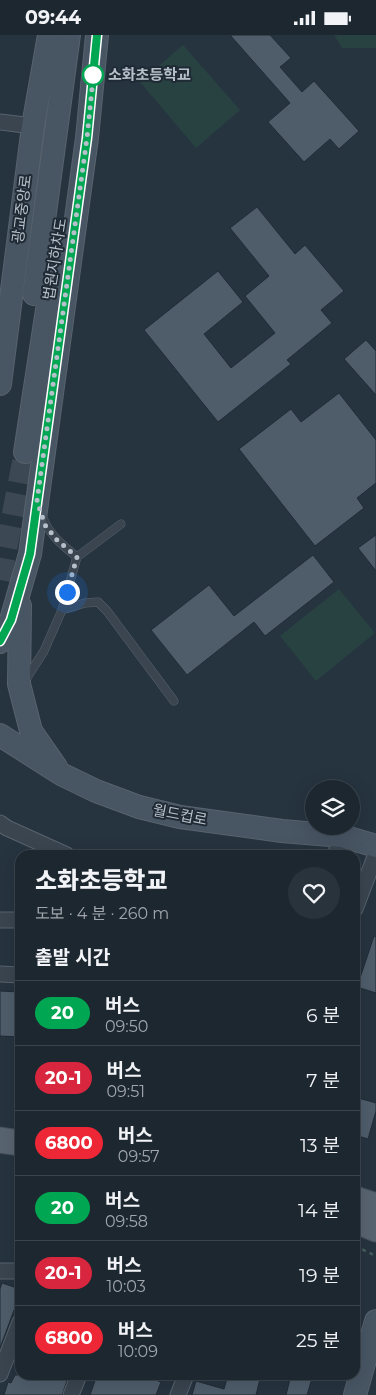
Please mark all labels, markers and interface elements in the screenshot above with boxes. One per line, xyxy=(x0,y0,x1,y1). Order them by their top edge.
text: 09:44 xyxy=(25,6,81,29)
marker: 소화초등학교 xyxy=(82,64,104,86)
place label: 소화초등학교 xyxy=(108,65,191,84)
street label: 광교중앙로 xyxy=(8,174,35,244)
street label: 법원지하차도 xyxy=(39,217,70,301)
your location xyxy=(55,580,80,605)
map controls xyxy=(305,780,360,835)
button: layers xyxy=(305,780,360,835)
street label: 월드컵로 xyxy=(151,800,209,829)
text: 소화초등학교 xyxy=(35,866,167,895)
button: heart xyxy=(288,867,340,919)
text: 도보 · 4 분 · 260 m xyxy=(35,904,169,923)
text: 출발 시간 xyxy=(35,946,110,969)
text: 버스 xyxy=(105,994,140,1017)
text: 20 xyxy=(51,1002,74,1024)
text: 6 분 xyxy=(306,1004,340,1027)
text: 09:50 xyxy=(105,1017,148,1036)
text: 버스 xyxy=(107,1059,142,1082)
text: 20-1 xyxy=(45,1067,82,1089)
text: 7 분 xyxy=(306,1069,340,1092)
text: 09:51 xyxy=(107,1082,145,1101)
text: 버스 xyxy=(118,1124,153,1147)
text: 6800 xyxy=(45,1132,93,1154)
text: 13 분 xyxy=(300,1134,340,1157)
text: 09:57 xyxy=(118,1147,160,1166)
text: 버스 xyxy=(105,1189,140,1212)
text: 20 xyxy=(51,1197,74,1219)
text: 14 분 xyxy=(298,1199,340,1222)
text: 09:58 xyxy=(105,1212,148,1231)
text: 버스 xyxy=(107,1254,142,1277)
text: 20-1 xyxy=(45,1262,82,1284)
text: 19 분 xyxy=(299,1264,340,1287)
text: 10:03 xyxy=(107,1277,146,1296)
text: 버스 xyxy=(118,1319,153,1342)
text: 6800 xyxy=(45,1327,93,1349)
text: 25 분 xyxy=(296,1329,340,1352)
text: 10:09 xyxy=(118,1342,158,1361)

